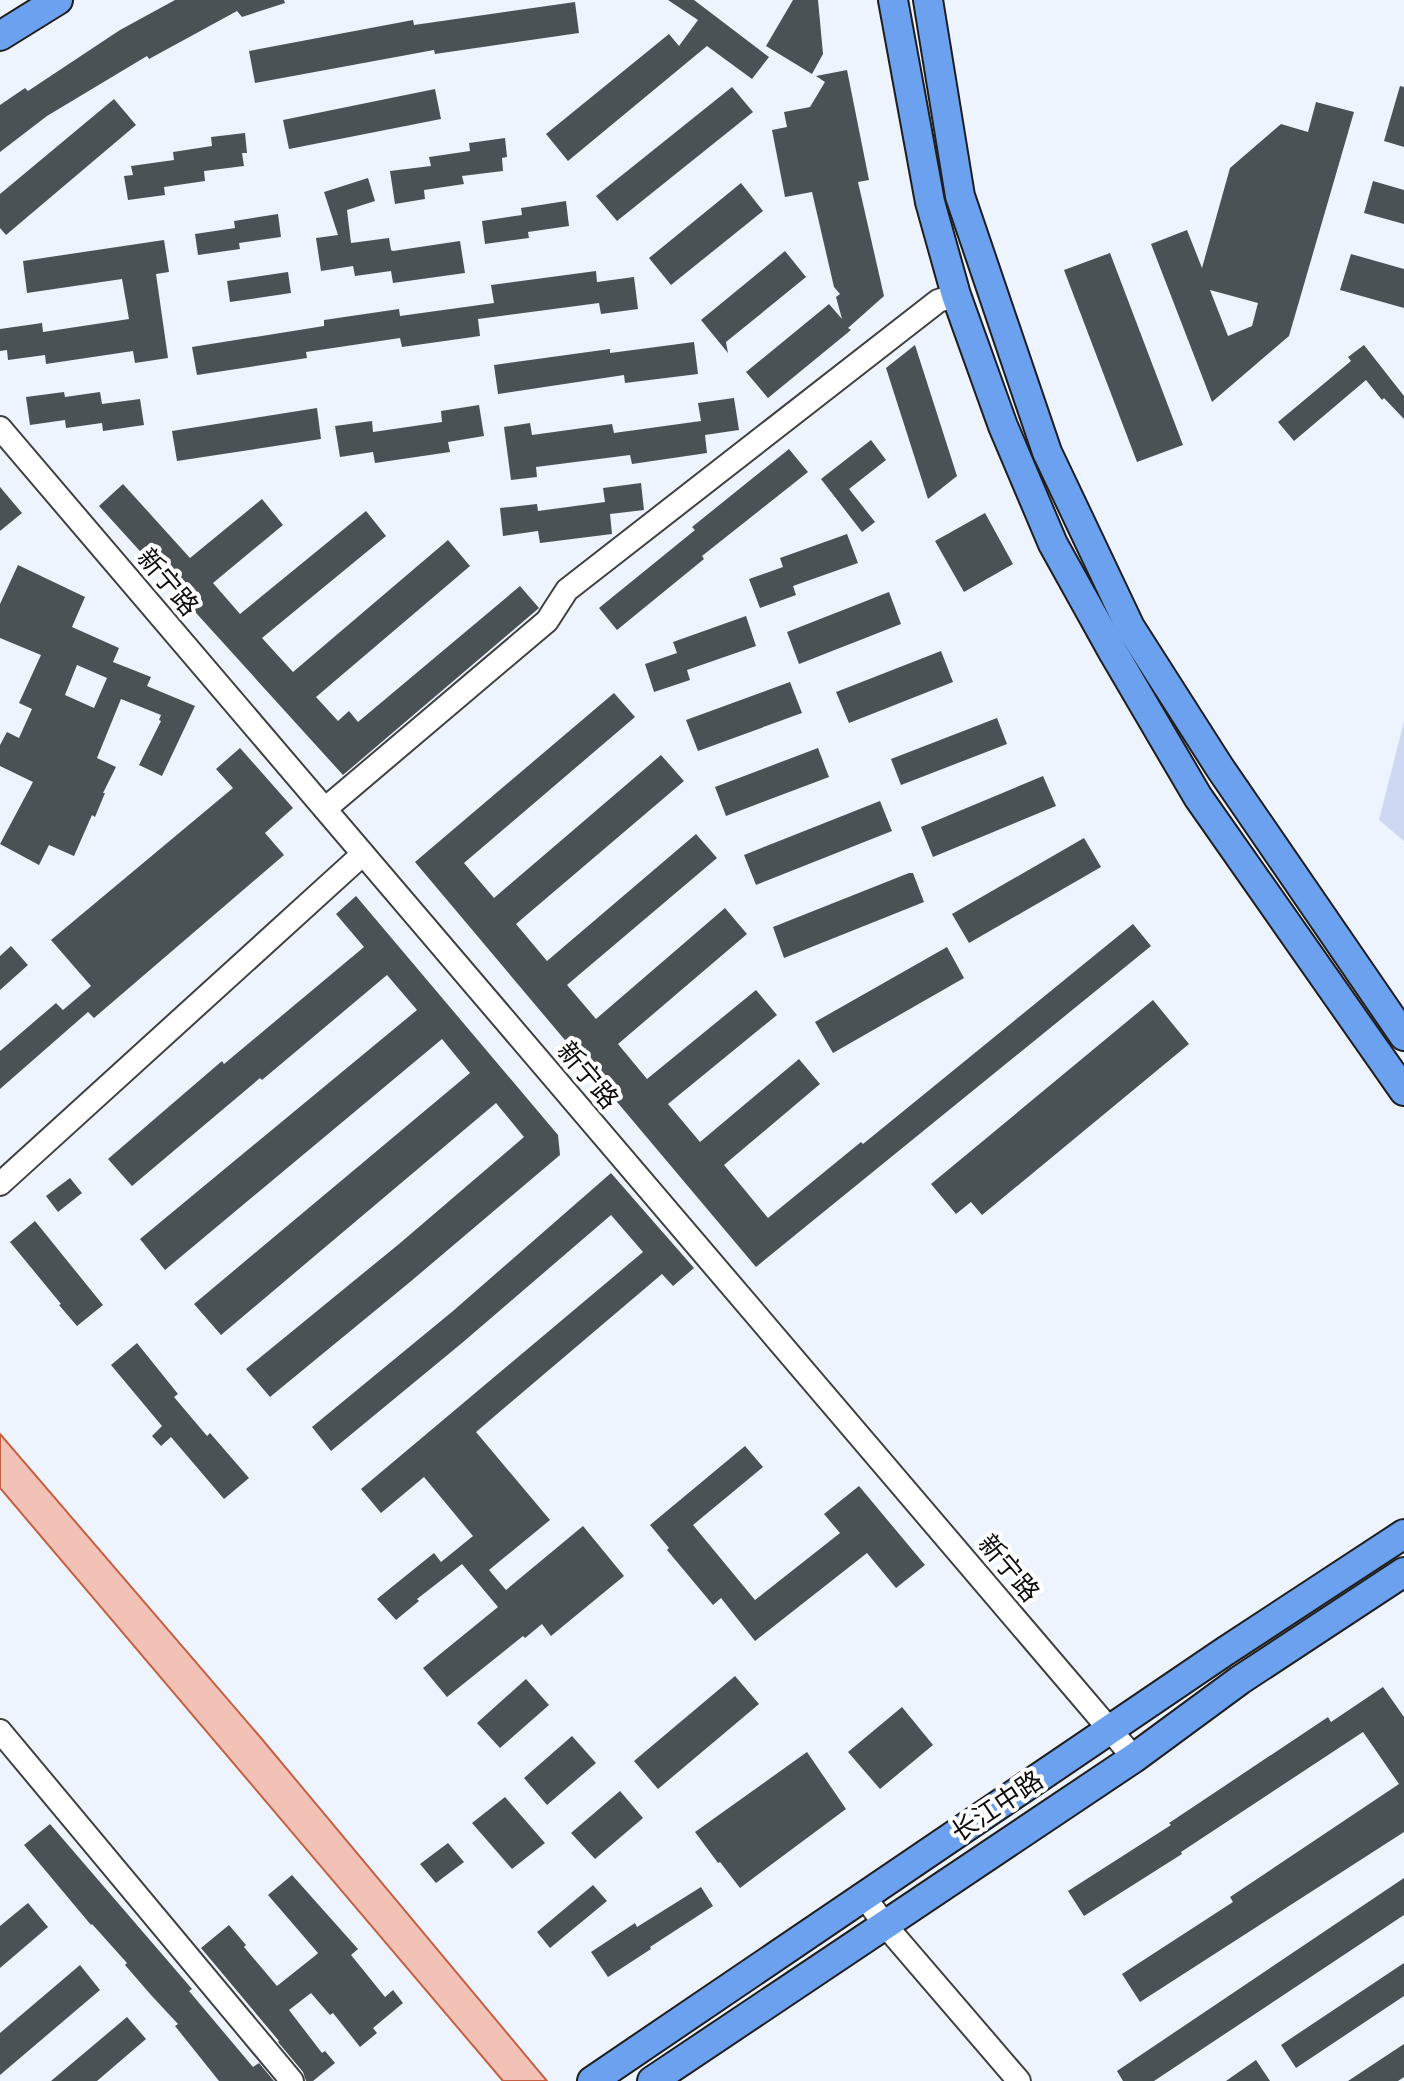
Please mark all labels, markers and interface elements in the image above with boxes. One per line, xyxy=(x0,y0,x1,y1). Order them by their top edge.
street label: 新宁路 xyxy=(131,541,207,622)
street label: 新宁路 xyxy=(551,1034,627,1115)
street label: 新宁路 xyxy=(972,1527,1048,1608)
street label: 长江中路 xyxy=(944,1762,1049,1848)

